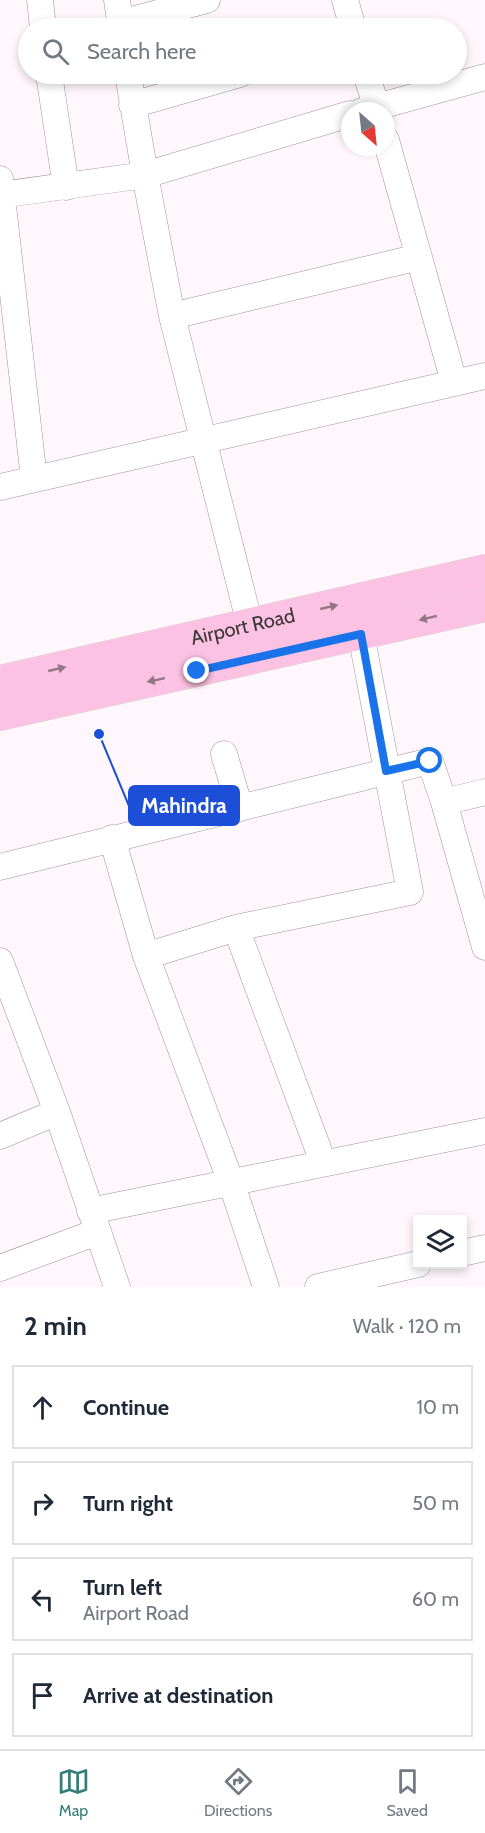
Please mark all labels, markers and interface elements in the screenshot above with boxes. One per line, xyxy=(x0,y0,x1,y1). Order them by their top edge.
search box xyxy=(18,18,467,84)
icon: search xyxy=(39,35,72,68)
text: Search here xyxy=(87,38,196,65)
north arrow xyxy=(341,102,395,156)
one-way arrow xyxy=(320,601,338,611)
street label: Airport Road xyxy=(188,603,297,650)
one-way arrow xyxy=(418,614,437,623)
route end xyxy=(183,657,209,683)
one-way arrow xyxy=(48,664,67,673)
one-way arrow xyxy=(146,676,165,685)
route start xyxy=(416,747,442,773)
callout: Mahindra xyxy=(129,786,239,825)
text: Mahindra xyxy=(141,793,227,818)
map controls xyxy=(413,1215,467,1269)
button: layers xyxy=(413,1215,467,1269)
text: 2 min xyxy=(24,1310,87,1342)
text: Walk · 120 m xyxy=(353,1314,461,1338)
icon: ahead xyxy=(26,1391,59,1424)
text: Continue xyxy=(83,1394,169,1421)
text: 10 m xyxy=(416,1395,459,1419)
icon: right xyxy=(26,1487,59,1520)
text: Turn right xyxy=(83,1490,173,1517)
text: 50 m xyxy=(412,1491,459,1515)
text: Turn left xyxy=(83,1574,162,1601)
icon: left xyxy=(26,1583,59,1616)
text: 60 m xyxy=(412,1587,459,1611)
text: Airport Road xyxy=(83,1601,189,1625)
icon: arrive xyxy=(26,1679,59,1712)
text: Arrive at destination xyxy=(83,1682,273,1709)
tab: Map xyxy=(57,1765,90,1820)
tab: Directions xyxy=(204,1765,272,1820)
tab: Saved xyxy=(386,1765,428,1820)

